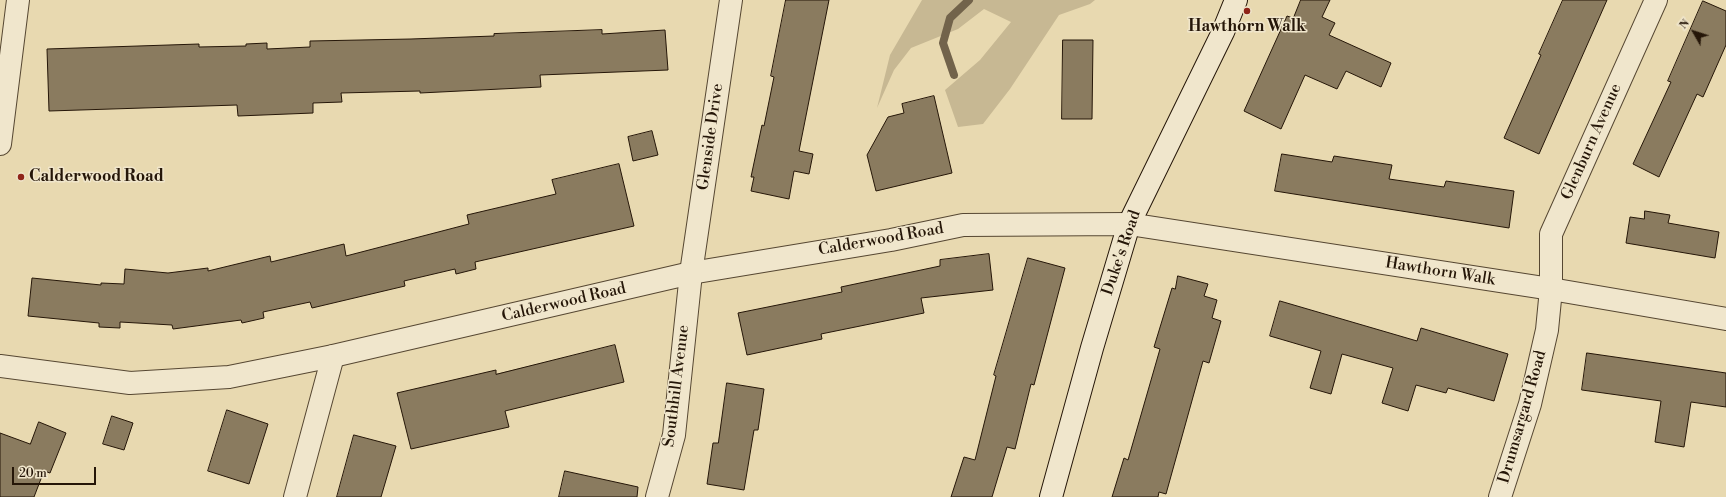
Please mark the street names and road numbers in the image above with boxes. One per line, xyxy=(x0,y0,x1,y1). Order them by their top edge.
street label: Glenburn Avenue xyxy=(1558,81,1626,203)
street label: Glenside Drive xyxy=(694,82,728,192)
street label: Duke's Road xyxy=(1098,208,1146,298)
street label: Calderwood Road xyxy=(817,220,945,260)
street label: Hawthorn Walk xyxy=(1384,254,1496,290)
street label: Calderwood Road xyxy=(500,279,628,327)
street label: Southhill Avenue xyxy=(660,324,694,448)
street label: Drumsargard Road xyxy=(1495,348,1551,486)

